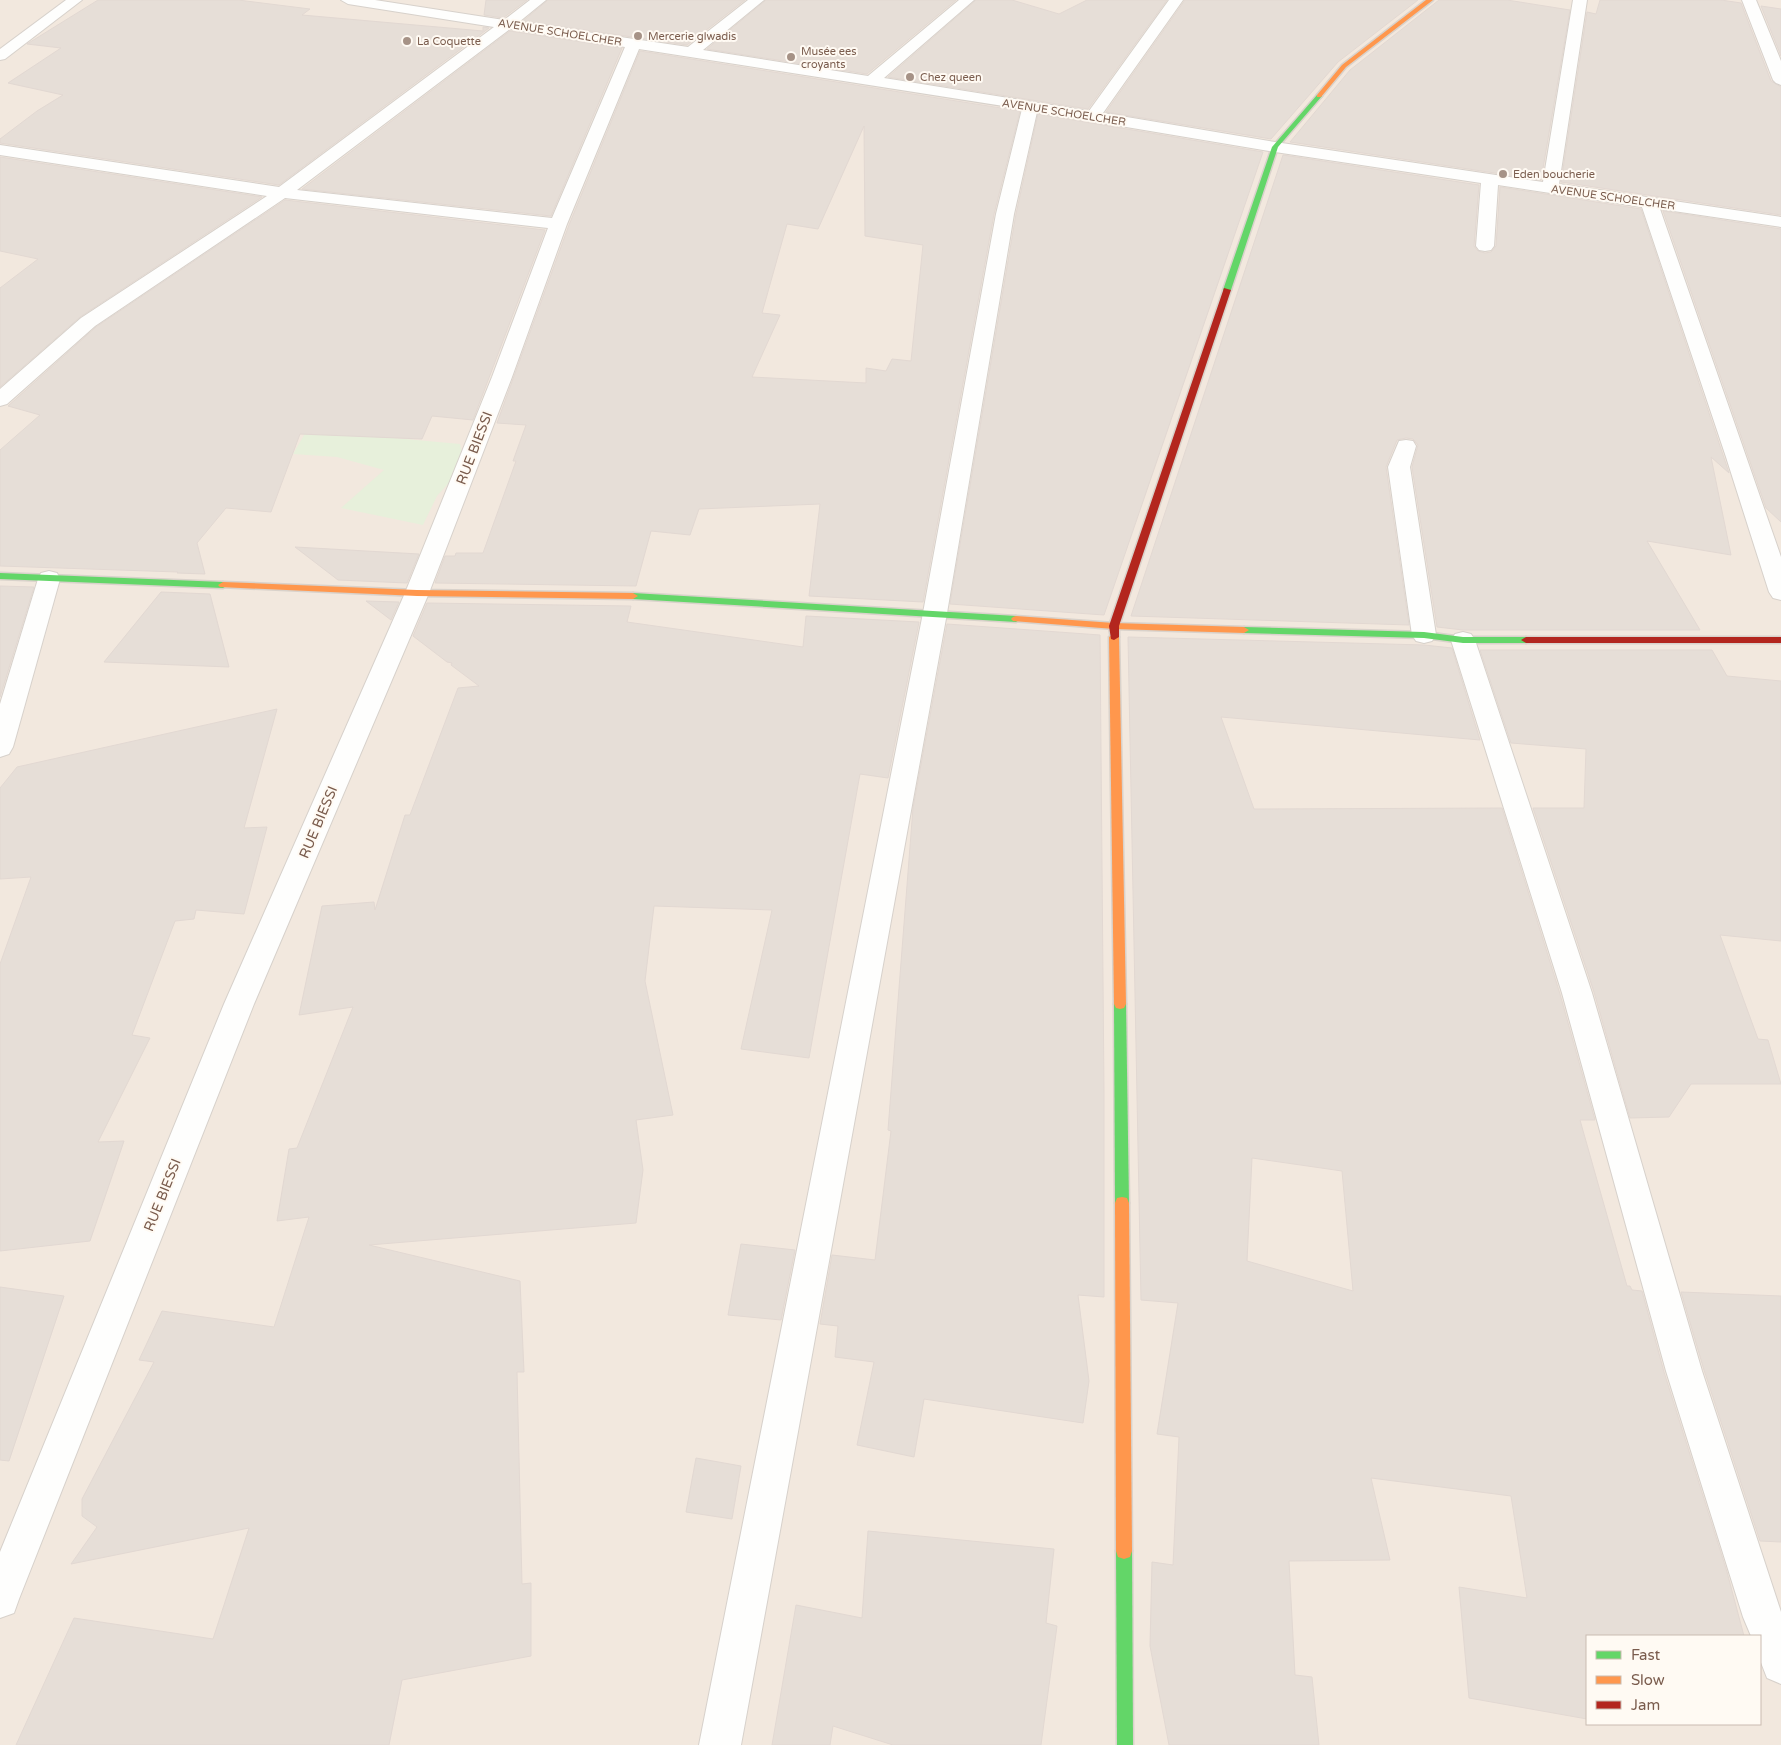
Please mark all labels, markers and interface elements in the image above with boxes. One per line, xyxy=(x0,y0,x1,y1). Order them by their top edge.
street label: AVENUE SCHOELCHER xyxy=(497,16,623,49)
marker: Mercerie glwadis xyxy=(632,30,644,42)
place label: Mercerie glwadis xyxy=(648,30,736,43)
marker: La Coquette xyxy=(401,35,413,47)
place label: La Coquette xyxy=(417,35,481,48)
place label: Musée ees croyants xyxy=(801,45,857,71)
marker: Musée ees croyants xyxy=(785,51,797,63)
marker: Chez queen xyxy=(904,71,916,83)
place label: Chez queen xyxy=(920,71,982,84)
street label: AVENUE SCHOELCHER xyxy=(1001,96,1127,129)
marker: Eden boucherie xyxy=(1497,168,1509,180)
place label: Eden boucherie xyxy=(1513,168,1595,181)
street label: AVENUE SCHOELCHER xyxy=(1550,182,1676,213)
street label: RUE BIESSI xyxy=(453,409,496,487)
street label: RUE BIESSI xyxy=(296,783,341,861)
street label: RUE BIESSI xyxy=(140,1156,185,1234)
legend xyxy=(1586,1635,1761,1725)
text: Fast xyxy=(1631,1646,1661,1664)
text: Slow xyxy=(1631,1671,1665,1689)
text: Jam xyxy=(1631,1696,1660,1714)

